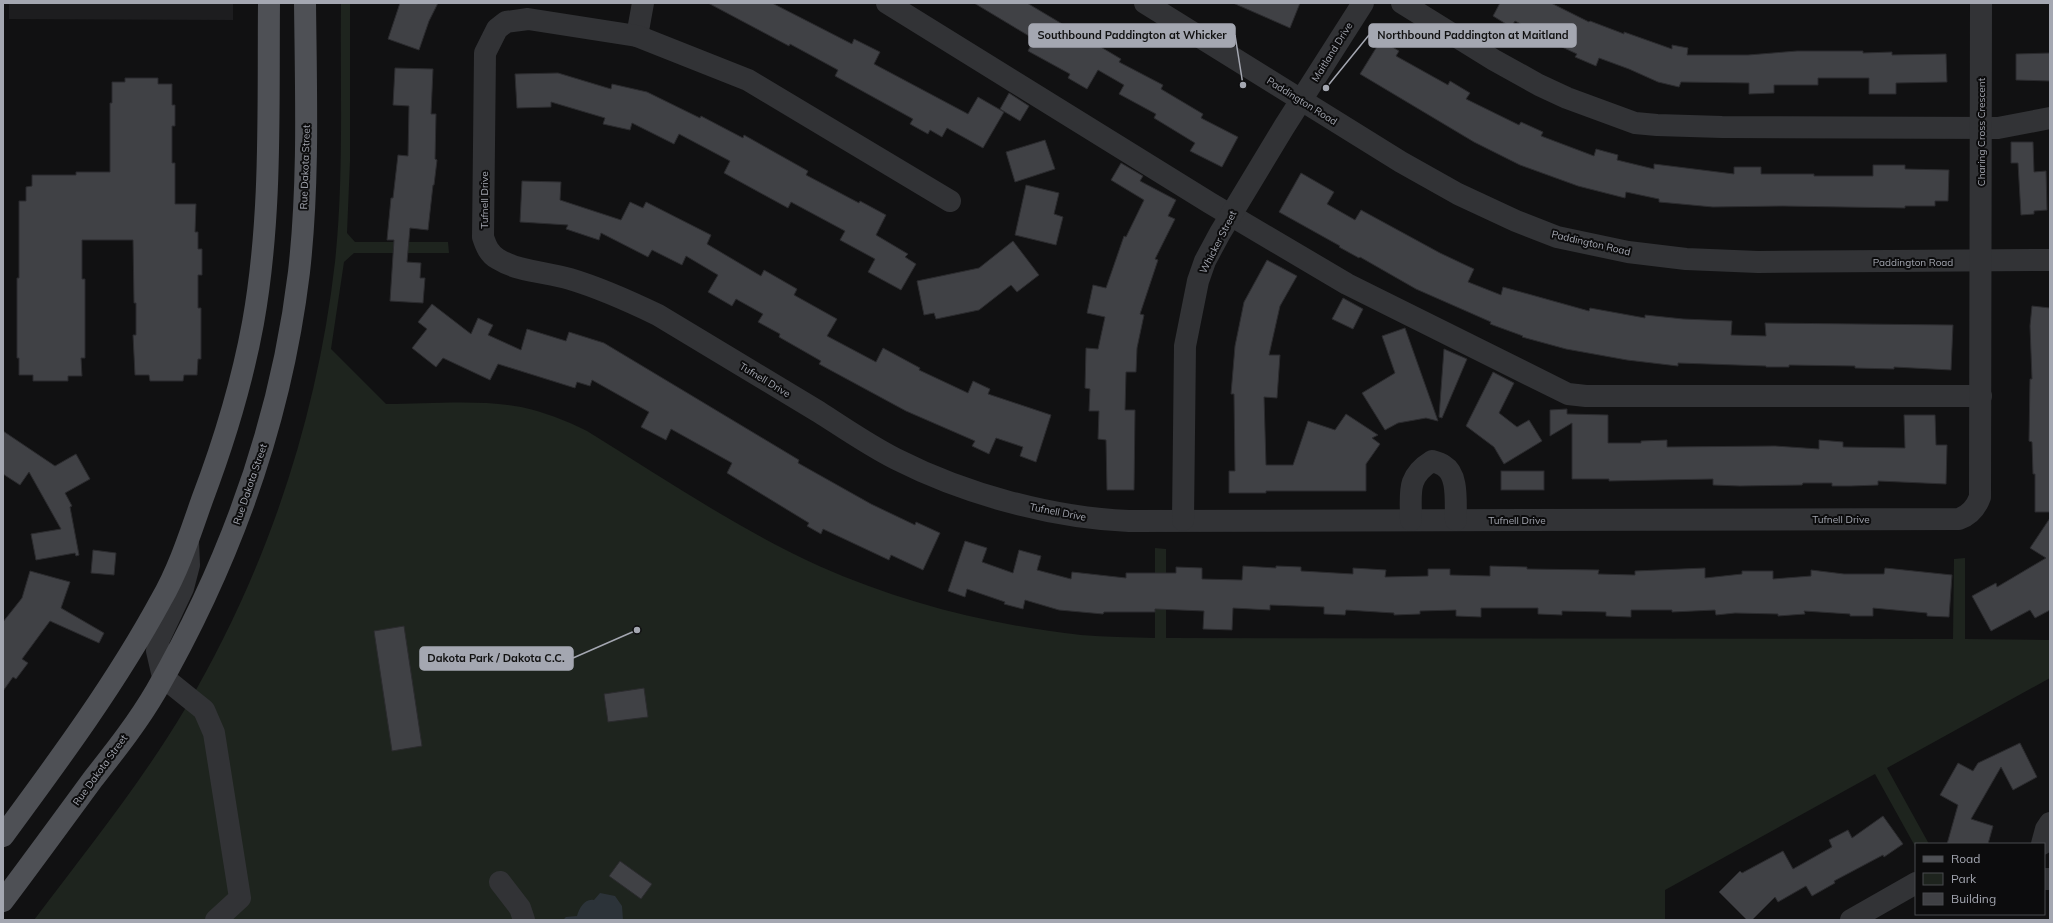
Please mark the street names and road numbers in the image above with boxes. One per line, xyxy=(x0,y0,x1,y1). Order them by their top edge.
street label: Maitland Drive xyxy=(1309,20,1355,84)
street label: Paddington Road xyxy=(1264,74,1340,128)
street label: Charing Cross Crescent xyxy=(1975,77,1988,186)
street label: Rue Dakota Street xyxy=(297,124,313,210)
street label: Tufnell Drive xyxy=(478,171,491,229)
street label: Whicker Street xyxy=(1197,208,1240,276)
street label: Paddington Road xyxy=(1550,228,1632,258)
street label: Paddington Road xyxy=(1873,256,1953,269)
street label: Tufnell Drive xyxy=(737,360,793,400)
street label: Rue Dakota Street xyxy=(230,441,270,526)
street label: Tufnell Drive xyxy=(1029,500,1087,524)
street label: Tufnell Drive xyxy=(1812,513,1870,526)
street label: Tufnell Drive xyxy=(1488,514,1546,527)
street label: Rue Dakota Street xyxy=(70,732,130,808)

